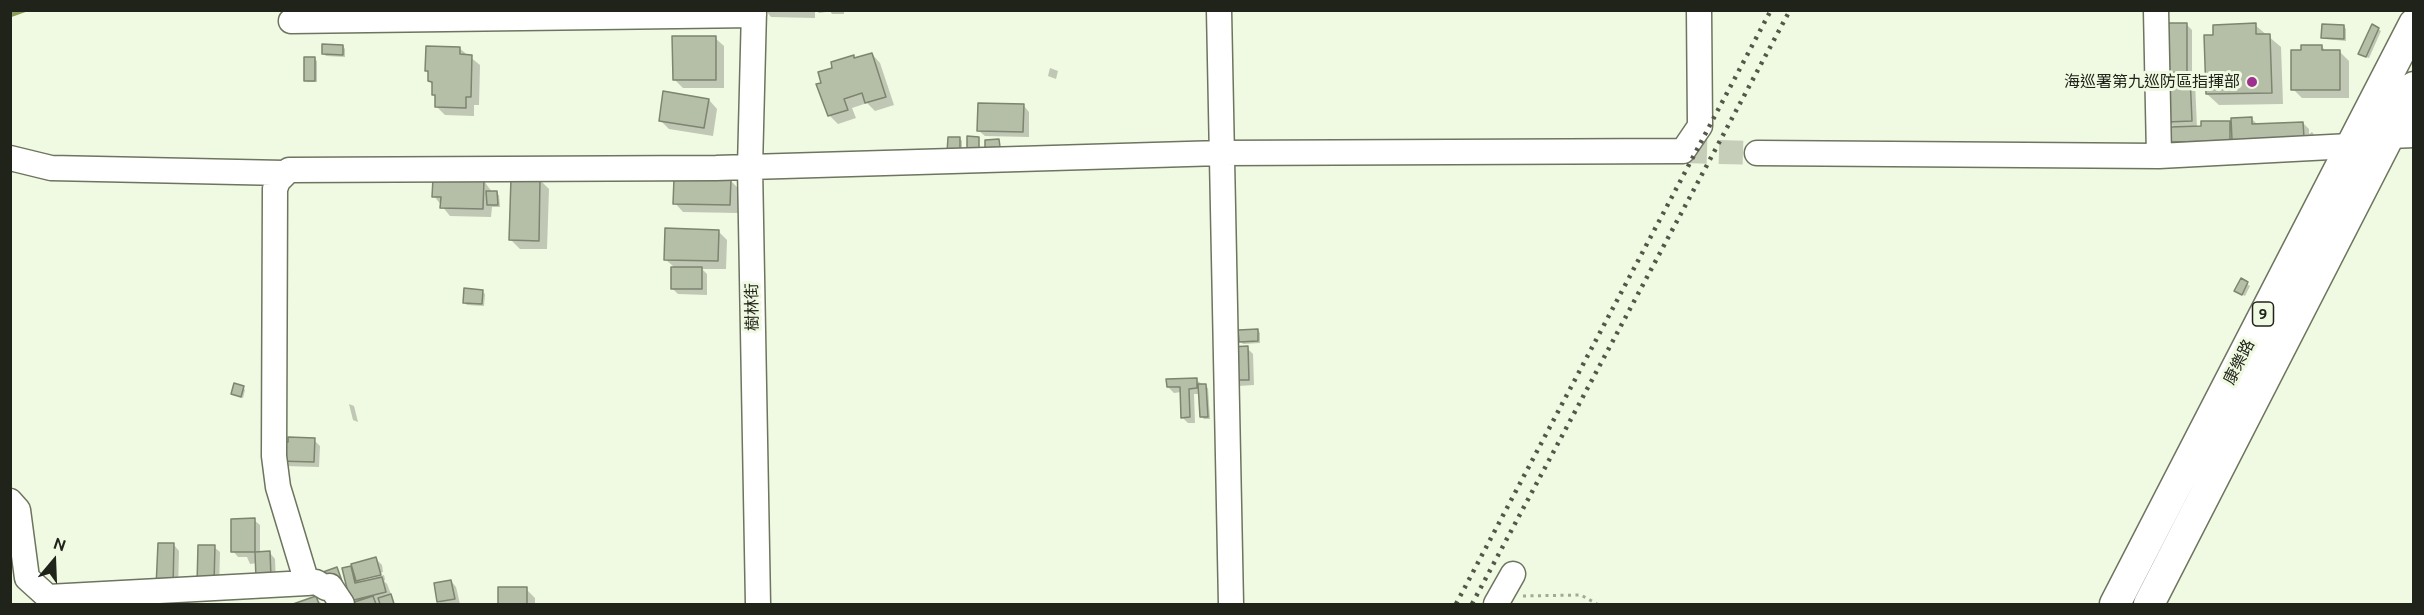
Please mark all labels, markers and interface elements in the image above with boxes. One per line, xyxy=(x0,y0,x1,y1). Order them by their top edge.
place label: 海巡署第九巡防區指揮部 xyxy=(2064,72,2240,92)
marker: 海巡署第九巡防區指揮部 xyxy=(2245,75,2259,89)
street label: 樹林街 xyxy=(742,283,762,331)
road number: 9 xyxy=(2252,302,2274,326)
street label: 康樂路 xyxy=(2220,336,2258,388)
north arrow xyxy=(24,531,84,591)
text: N xyxy=(51,534,68,554)

